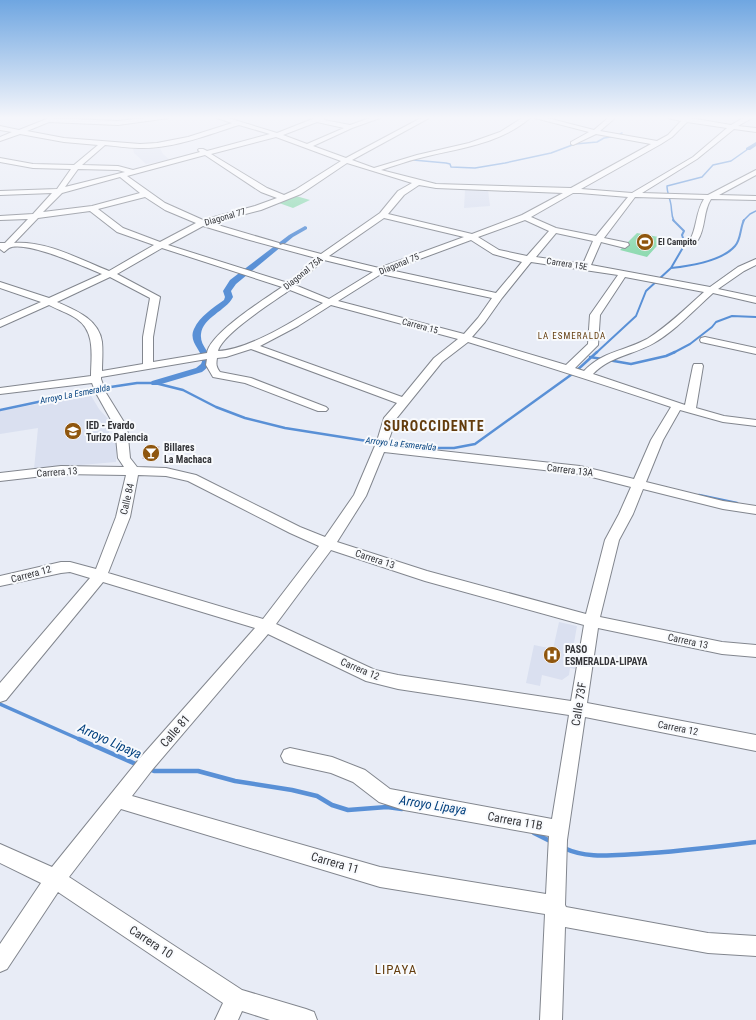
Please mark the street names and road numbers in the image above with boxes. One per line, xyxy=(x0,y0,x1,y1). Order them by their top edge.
street label: Diagonal 77 xyxy=(203,206,247,228)
street label: Diagonal 75 xyxy=(378,251,421,277)
street label: Diagonal 75A xyxy=(281,254,325,292)
street label: Carrera 15E xyxy=(546,256,589,272)
street label: Carrera 15 xyxy=(401,316,440,336)
street label: Carrera 13A xyxy=(546,462,594,478)
street label: Carrera 13 xyxy=(36,465,78,479)
street label: Calle 84 xyxy=(118,482,136,516)
street label: Carrera 13 xyxy=(354,547,396,571)
street label: Carrera 12 xyxy=(10,563,52,585)
street label: Carrera 13 xyxy=(667,631,709,651)
street label: Carrera 12 xyxy=(339,656,381,682)
street label: Calle 73F xyxy=(569,681,589,727)
street label: Calle 81 xyxy=(157,712,193,750)
street label: Carrera 12 xyxy=(657,719,699,737)
street label: Carrera 11B xyxy=(486,809,544,833)
street label: Carrera 11 xyxy=(309,849,361,877)
street label: Carrera 10 xyxy=(127,923,175,961)

